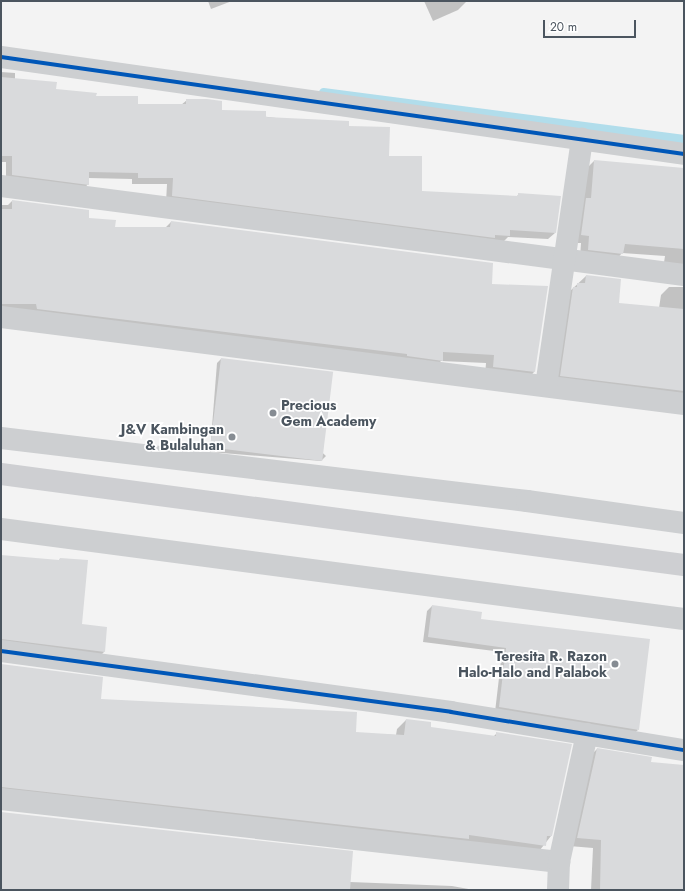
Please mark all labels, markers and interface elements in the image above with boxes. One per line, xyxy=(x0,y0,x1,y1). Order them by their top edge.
scale bar xyxy=(545,12,638,38)
text: 20 m xyxy=(550,18,577,36)
place label: Precious Gem Academy xyxy=(281,397,376,430)
marker: Precious Gem Academy xyxy=(268,408,278,418)
place label: J&V Kambingan & Bulaluhan xyxy=(121,421,224,454)
marker: J&V Kambingan & Bulaluhan xyxy=(227,432,237,442)
place label: Teresita R. Razon Halo-Halo and Palabok xyxy=(458,648,607,680)
marker: Teresita R. Razon Halo-Halo and Palabok xyxy=(610,659,620,669)

